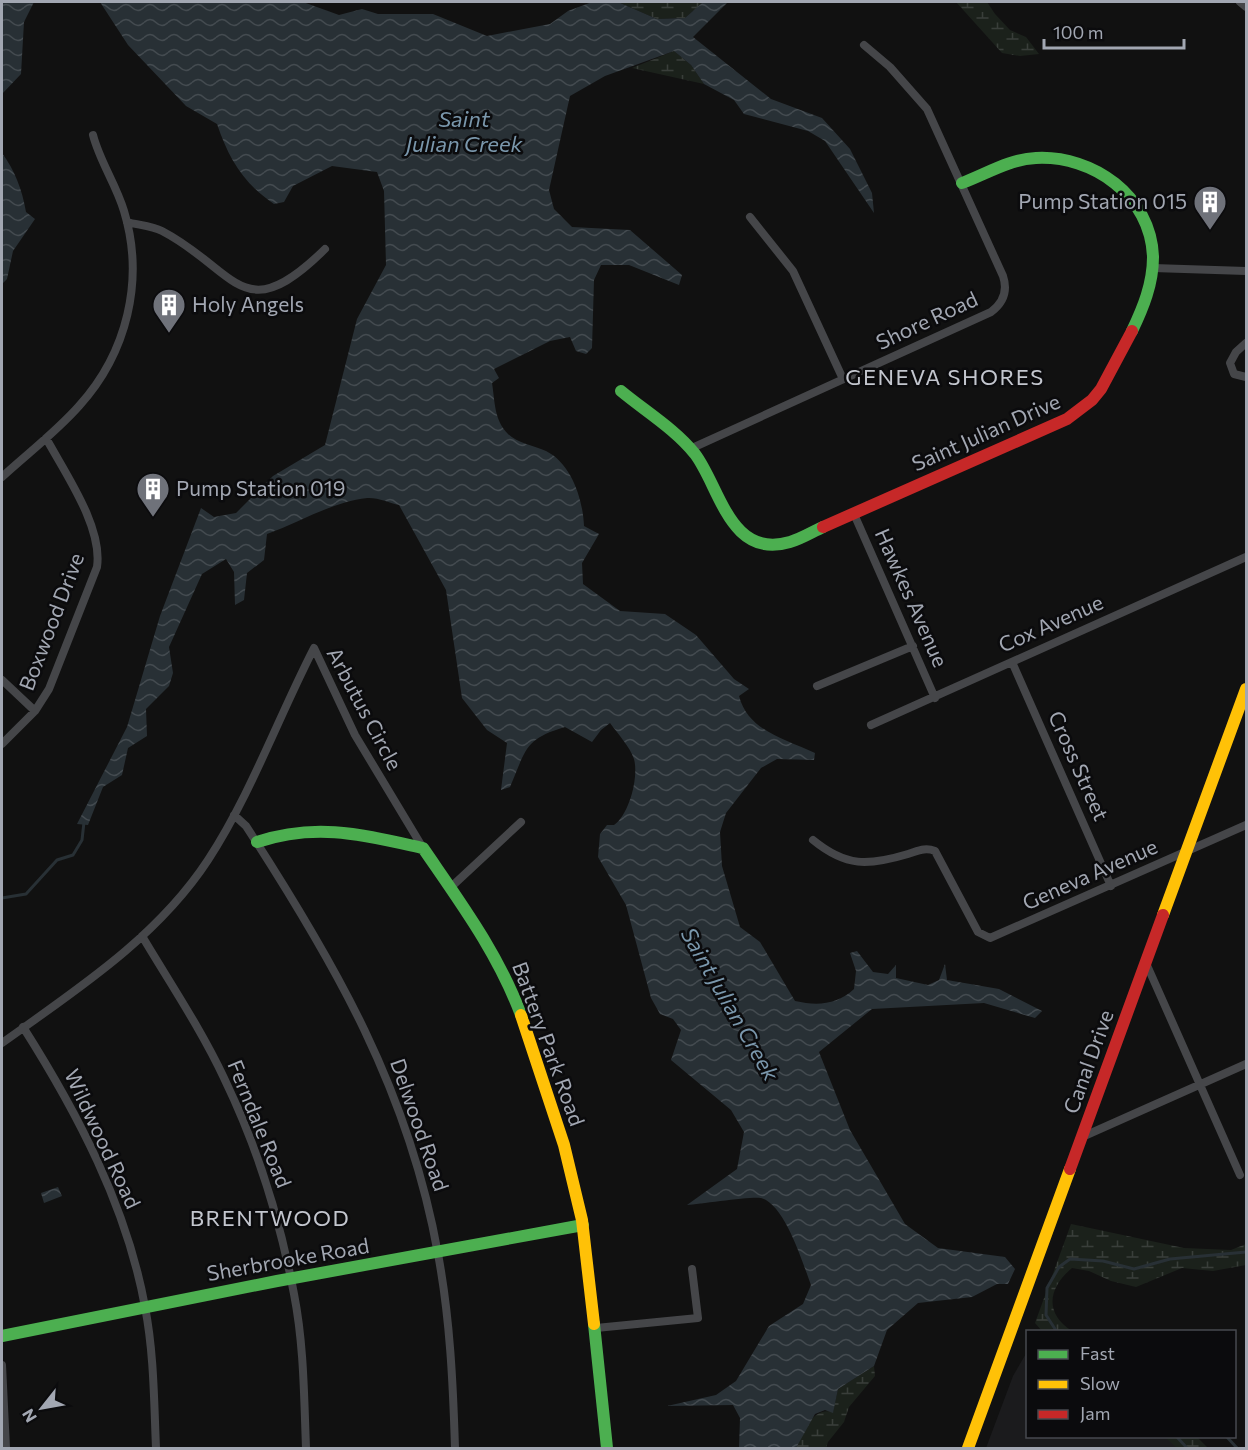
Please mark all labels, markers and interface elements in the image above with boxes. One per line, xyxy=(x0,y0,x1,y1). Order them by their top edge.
scale bar xyxy=(1044,12,1184,50)
text: 100 m xyxy=(1053,21,1103,43)
water label: Saint Julian Creek xyxy=(404,105,524,157)
building icon: Pump Station 015 xyxy=(1192,184,1228,231)
place label: Pump Station 015 xyxy=(1018,188,1187,213)
street label: Shore Road xyxy=(872,285,981,354)
building icon: Holy Angels xyxy=(151,287,187,334)
place label: Holy Angels xyxy=(192,291,304,316)
district label: GENEVA SHORES xyxy=(845,363,1045,390)
street label: Saint Julian Drive xyxy=(907,388,1063,476)
building icon: Pump Station 019 xyxy=(135,471,171,518)
place label: Pump Station 019 xyxy=(176,475,345,500)
street label: Hawkes Avenue xyxy=(871,524,954,670)
street label: Boxwood Drive xyxy=(13,549,88,694)
street label: Cox Avenue xyxy=(994,589,1106,657)
street label: Arbutus Circle xyxy=(322,643,408,774)
street label: Cross Street xyxy=(1044,707,1115,824)
street label: Geneva Avenue xyxy=(1018,833,1161,915)
water label: Saint Julian Creek xyxy=(676,922,786,1086)
street label: Battery Park Road xyxy=(508,958,591,1129)
street label: Canal Drive xyxy=(1057,1006,1118,1117)
street label: Delwood Road xyxy=(386,1055,455,1194)
street label: Ferndale Road xyxy=(223,1056,297,1191)
street label: Wildwood Road xyxy=(60,1065,147,1212)
district label: BRENTWOOD xyxy=(190,1204,350,1231)
street label: Sherbrooke Road xyxy=(205,1232,371,1285)
legend xyxy=(1026,1330,1236,1438)
text: Fast xyxy=(1080,1342,1115,1364)
text: Slow xyxy=(1080,1372,1120,1394)
north arrow xyxy=(12,1378,72,1438)
text: Jam xyxy=(1080,1402,1110,1424)
text: N xyxy=(17,1406,40,1426)

